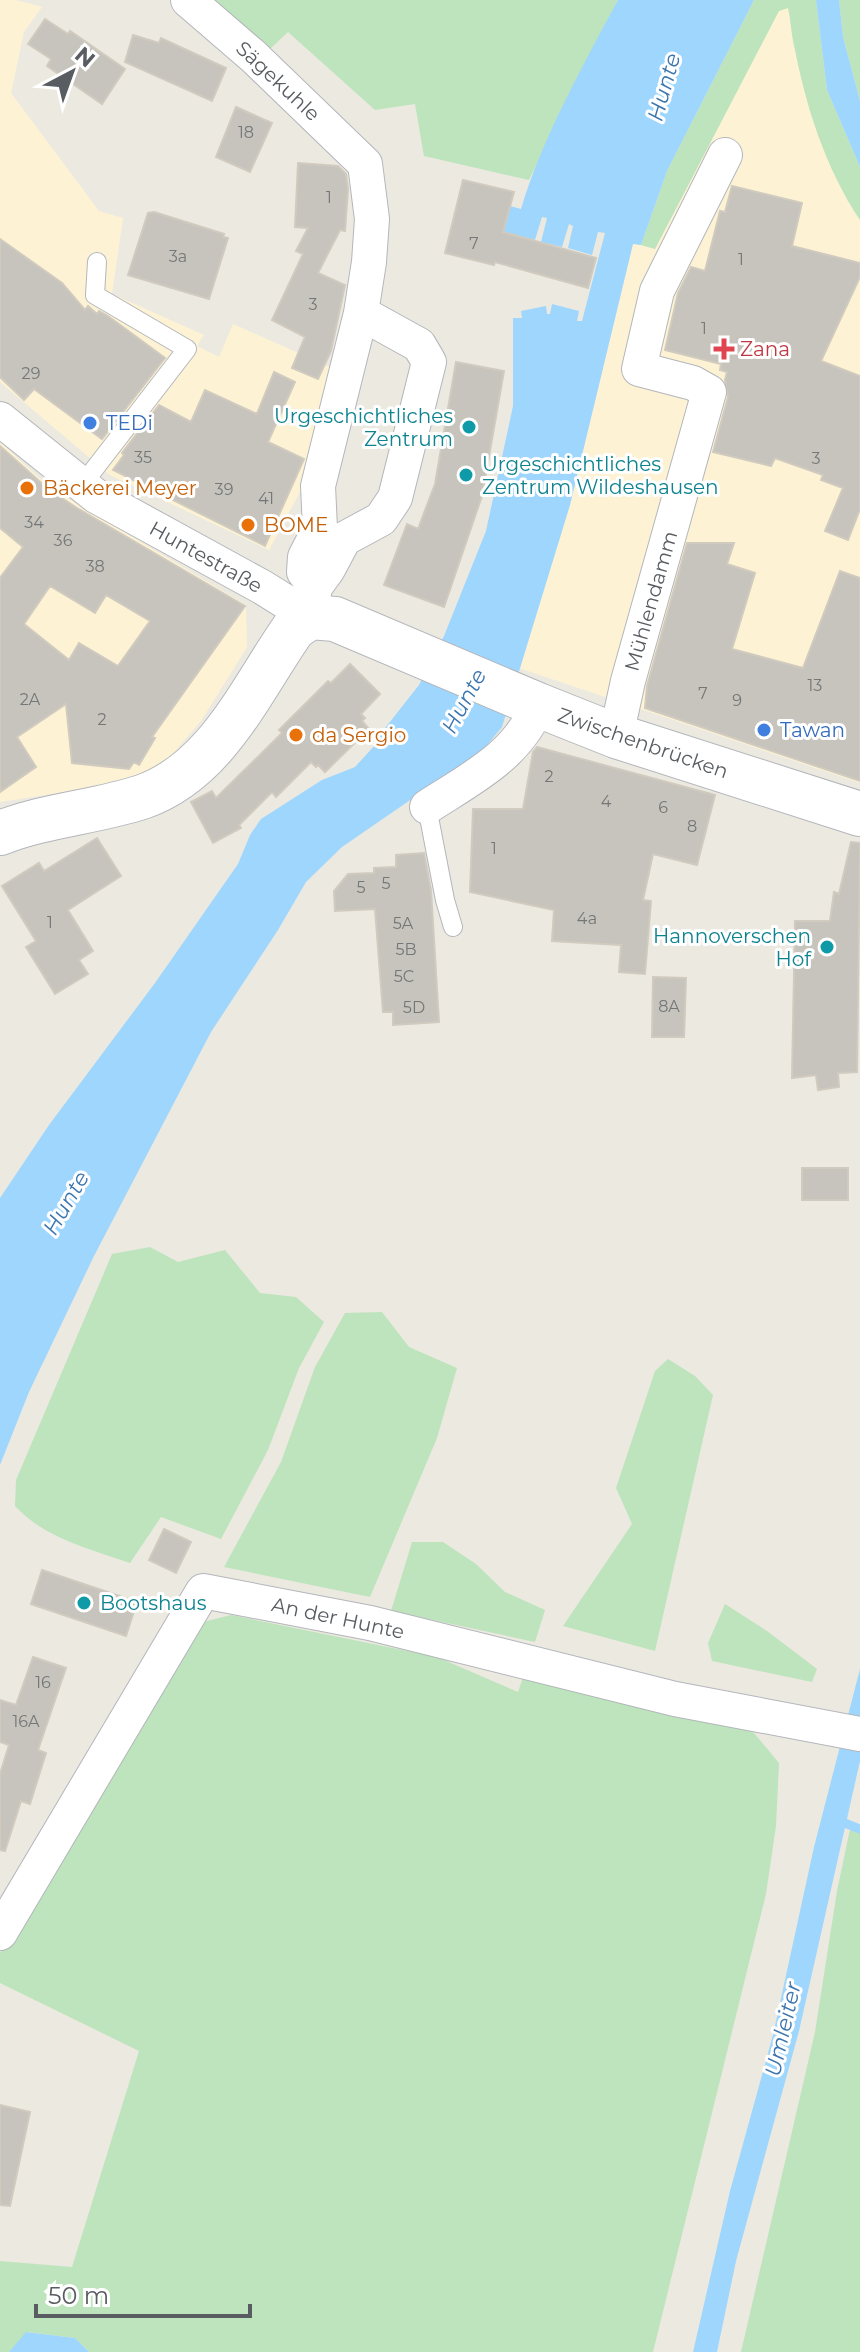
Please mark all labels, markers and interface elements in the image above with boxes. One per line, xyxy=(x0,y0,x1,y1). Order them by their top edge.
north arrow xyxy=(32,32,112,112)
street label: Sägekuhle xyxy=(231,36,325,126)
text: N xyxy=(69,41,100,73)
water label: Hunte xyxy=(641,50,687,124)
house number: 18 xyxy=(238,123,254,142)
house number: 1 xyxy=(326,188,332,207)
house number: 7 xyxy=(469,234,479,253)
house number: 3a xyxy=(169,247,187,266)
house number: 1 xyxy=(738,250,744,269)
house number: 3 xyxy=(308,295,318,314)
house number: 1 xyxy=(701,319,707,338)
place label: Zana xyxy=(740,337,790,361)
marker: Zana xyxy=(715,340,733,358)
house number: 29 xyxy=(22,364,40,383)
place label: Urgeschichtliches Zentrum xyxy=(274,404,453,451)
place label: TEDi xyxy=(106,411,153,435)
marker: TEDi xyxy=(81,414,99,432)
marker: Urgeschichtliches Zentrum xyxy=(460,418,478,436)
house number: 35 xyxy=(134,448,152,467)
house number: 3 xyxy=(811,449,821,468)
place label: Urgeschichtliches Zentrum Wildeshausen xyxy=(482,452,719,499)
marker: Urgeschichtliches Zentrum Wildeshausen xyxy=(457,466,475,484)
place label: Bäckerei Meyer xyxy=(43,476,197,500)
marker: Bäckerei Meyer xyxy=(18,479,36,497)
house number: 39 xyxy=(215,480,233,499)
house number: 41 xyxy=(258,489,274,508)
house number: 34 xyxy=(24,513,44,532)
place label: BOME xyxy=(264,513,328,537)
street label: Huntestraße xyxy=(145,516,267,598)
marker: BOME xyxy=(239,516,257,534)
street label: Mühlendamm xyxy=(620,528,682,674)
house number: 36 xyxy=(54,531,73,550)
house number: 38 xyxy=(85,557,105,576)
water label: Hunte xyxy=(436,664,492,738)
house number: 13 xyxy=(808,676,822,695)
house number: 7 xyxy=(698,684,708,703)
house number: 2A xyxy=(20,690,41,709)
house number: 9 xyxy=(732,691,742,710)
street label: Zwischenbrücken xyxy=(554,703,732,783)
house number: 2 xyxy=(97,710,107,729)
place label: Tawan xyxy=(780,718,845,742)
marker: Tawan xyxy=(755,721,773,739)
place label: da Sergio xyxy=(312,723,406,747)
marker: da Sergio xyxy=(287,726,305,744)
house number: 2 xyxy=(544,767,554,786)
house number: 4 xyxy=(601,792,612,811)
house number: 6 xyxy=(658,798,668,817)
house number: 8 xyxy=(687,817,697,836)
house number: 1 xyxy=(491,839,497,858)
house number: 5 xyxy=(381,874,391,893)
house number: 5 xyxy=(356,878,366,897)
house number: 4a xyxy=(577,909,597,928)
house number: 1 xyxy=(47,913,53,932)
house number: 5A xyxy=(393,914,414,933)
place label: Hannoverschen Hof xyxy=(653,924,812,971)
marker: Hannoverschen Hof xyxy=(818,938,836,956)
house number: 5B xyxy=(395,940,417,959)
house number: 5C xyxy=(394,967,414,986)
house number: 8A xyxy=(658,997,680,1016)
house number: 5D xyxy=(403,998,425,1017)
water label: Hunte xyxy=(37,1166,95,1240)
place label: Bootshaus xyxy=(100,1591,207,1615)
street label: An der Hunte xyxy=(269,1592,407,1644)
marker: Bootshaus xyxy=(75,1594,93,1612)
house number: 16 xyxy=(35,1673,51,1692)
house number: 16A xyxy=(12,1712,40,1731)
water label: Umleiter xyxy=(759,1978,807,2079)
scale bar xyxy=(36,2268,250,2318)
text: 50 m xyxy=(48,2281,109,2310)

